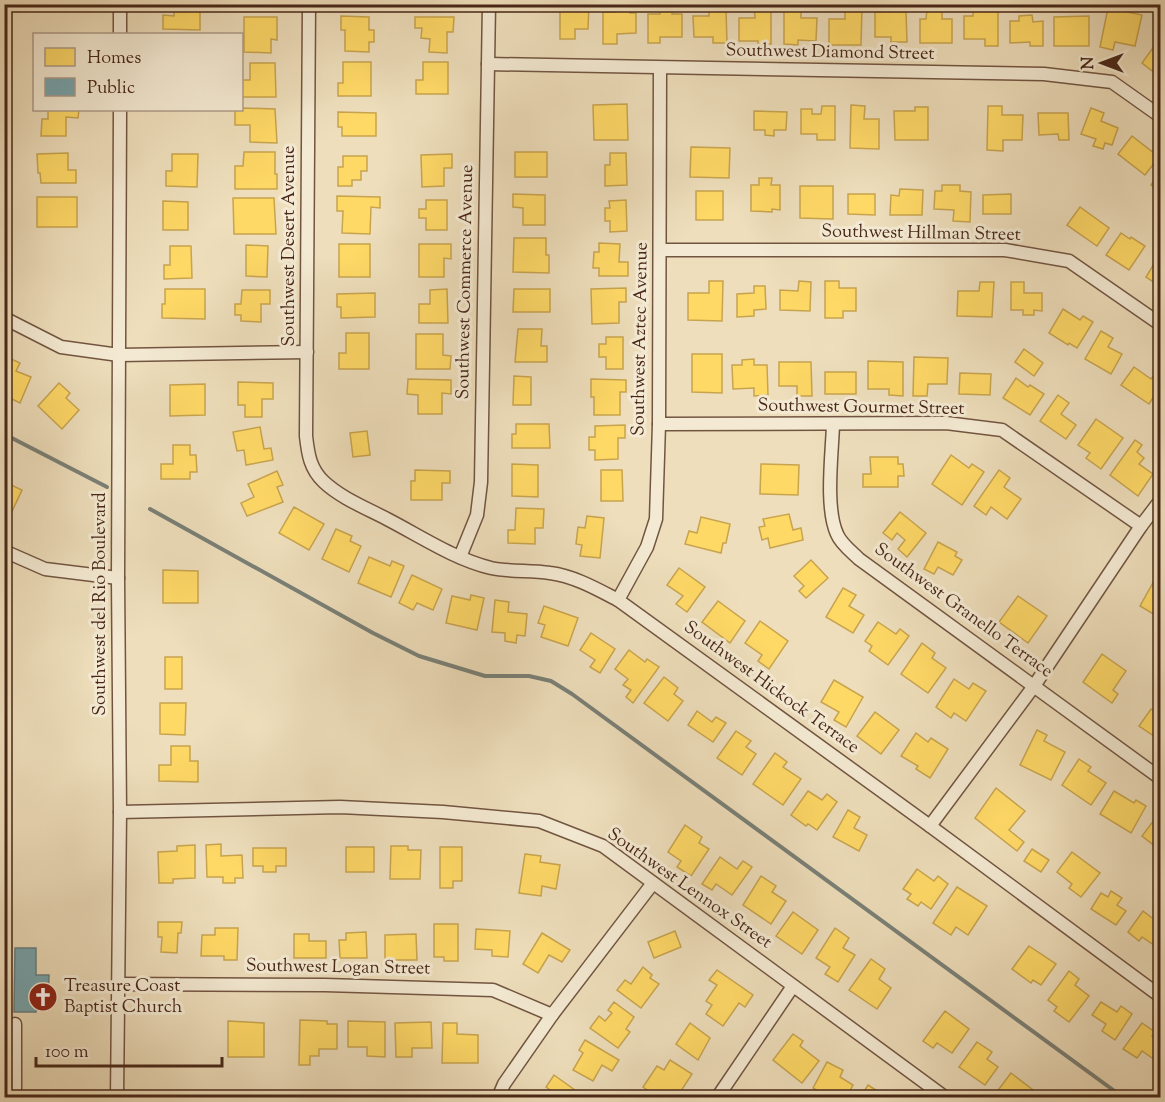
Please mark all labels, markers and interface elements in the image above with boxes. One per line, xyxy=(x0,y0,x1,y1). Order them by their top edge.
legend xyxy=(33,33,243,111)
north arrow xyxy=(1072,33,1132,93)
street label: Southwest Diamond Street xyxy=(725,38,935,68)
text: Homes xyxy=(87,46,141,72)
text: N xyxy=(1078,56,1101,69)
text: Public xyxy=(87,76,135,102)
street label: Southwest Desert Avenue xyxy=(277,146,303,346)
street label: Southwest Commerce Avenue xyxy=(451,164,481,400)
street label: Southwest Hillman Street xyxy=(821,219,1021,249)
street label: Southwest Aztec Avenue xyxy=(626,242,656,436)
street label: Southwest Gourmet Street xyxy=(757,393,965,423)
street label: Southwest del Rio Boulevard xyxy=(88,492,114,716)
street label: Southwest Granello Terrace xyxy=(868,537,1058,685)
street label: Southwest Hickock Terrace xyxy=(678,615,864,761)
street label: Southwest Lennox Street xyxy=(601,822,777,956)
street label: Southwest Logan Street xyxy=(245,953,431,983)
place label: Treasure Coast Baptist Church xyxy=(64,974,183,1021)
church icon: Treasure Coast Baptist Church xyxy=(27,981,59,1013)
scale bar xyxy=(36,1030,222,1068)
text: 100 m xyxy=(45,1040,89,1066)

